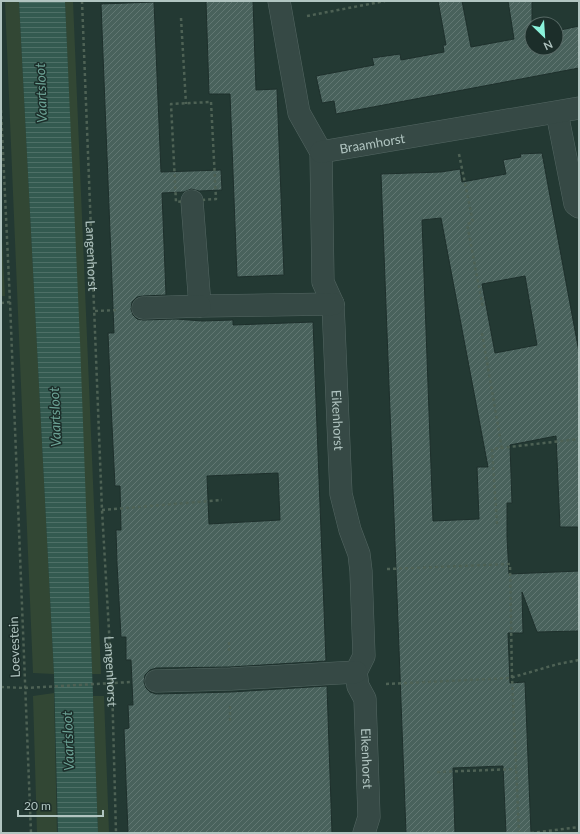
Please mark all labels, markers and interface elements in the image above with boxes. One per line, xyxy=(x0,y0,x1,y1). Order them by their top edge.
north arrow xyxy=(524,16,564,56)
text: N xyxy=(542,38,555,53)
water label: Vaartsloot xyxy=(31,63,50,123)
street label: Braamhorst xyxy=(338,130,407,157)
street label: Langenhorst xyxy=(83,220,101,292)
water label: Vaartsloot xyxy=(45,387,64,447)
street label: Eikenhorst xyxy=(329,390,347,451)
street label: Loevestein xyxy=(5,616,23,678)
street label: Langenhorst xyxy=(101,635,121,707)
water label: Vaartsloot xyxy=(58,711,77,771)
street label: Eikenhorst xyxy=(358,728,376,789)
scale bar xyxy=(18,792,103,818)
text: 20 m xyxy=(24,798,51,813)

